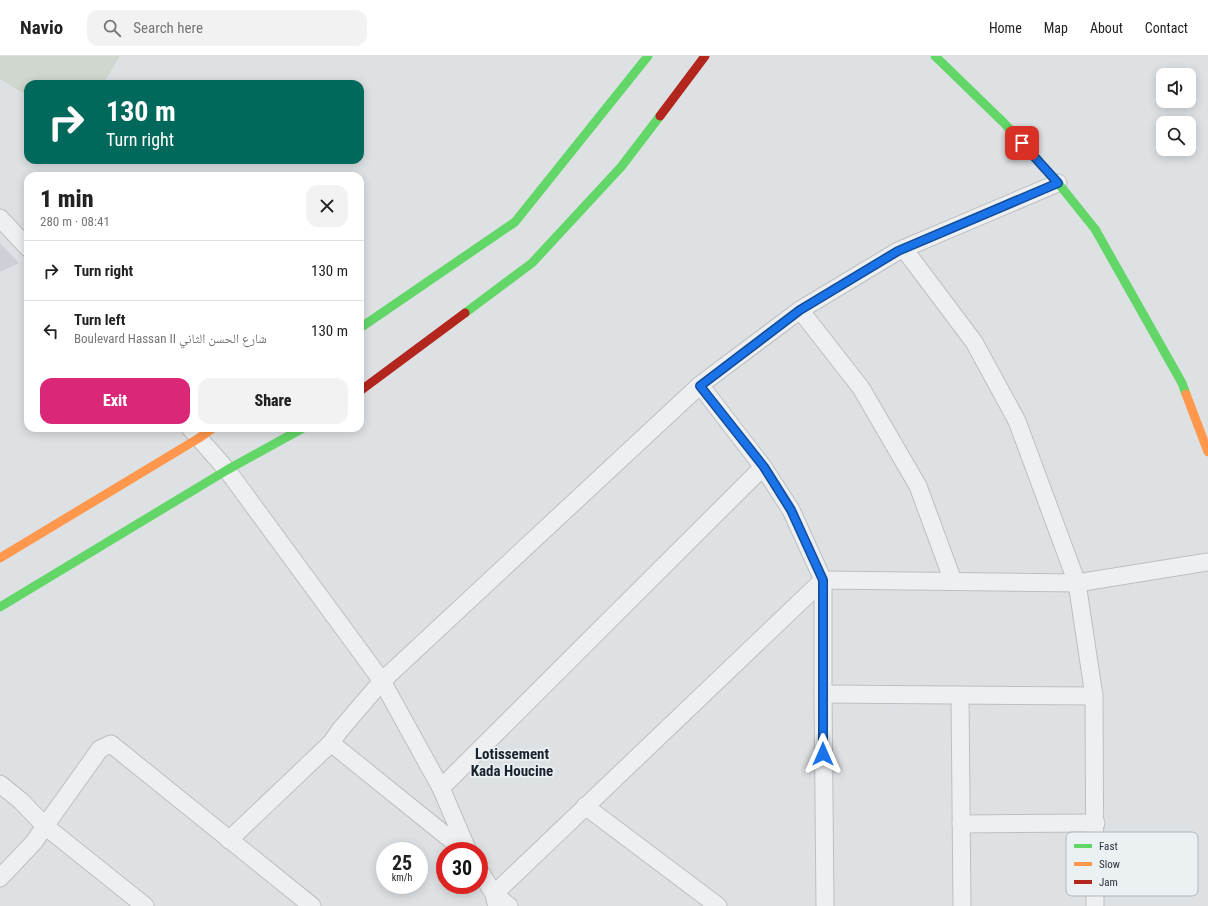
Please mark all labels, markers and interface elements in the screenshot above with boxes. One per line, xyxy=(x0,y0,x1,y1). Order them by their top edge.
search box xyxy=(87,10,367,46)
text: Navio xyxy=(20,16,63,39)
icon: search xyxy=(101,17,123,39)
text: Search here xyxy=(133,19,203,37)
text: Home xyxy=(989,20,1022,36)
text: Map xyxy=(1044,20,1068,36)
text: About xyxy=(1090,20,1123,36)
text: Contact xyxy=(1145,20,1188,36)
map controls xyxy=(1156,68,1196,156)
button: sound xyxy=(1156,68,1196,108)
text: 130 m xyxy=(106,95,176,128)
icon: right xyxy=(40,96,92,148)
button: search xyxy=(1156,116,1196,156)
pin xyxy=(1005,126,1039,160)
text: Turn right xyxy=(106,129,174,150)
icon: arrive xyxy=(1011,132,1033,154)
text: 1 min xyxy=(40,185,94,213)
button: close xyxy=(306,185,348,227)
text: 280 m · 08:41 xyxy=(40,214,110,229)
icon: right xyxy=(40,260,62,282)
text: Turn right xyxy=(74,262,133,280)
text: 130 m xyxy=(311,262,348,280)
text: Turn left xyxy=(74,311,125,329)
icon: left xyxy=(40,320,62,342)
text: 130 m xyxy=(311,322,348,340)
text: Boulevard Hassan II شارع الحسن الثاني xyxy=(74,331,267,346)
button: Exit xyxy=(40,378,190,424)
button: Share xyxy=(198,378,348,424)
position arrow xyxy=(802,733,844,775)
district label: Lotissement Kada Houcine xyxy=(471,745,553,780)
legend xyxy=(1066,832,1198,896)
text: Fast xyxy=(1099,840,1118,853)
speed limit sign: 30 xyxy=(436,842,488,894)
text: 25 xyxy=(392,851,412,875)
text: Slow xyxy=(1099,858,1120,871)
text: km/h xyxy=(392,872,412,883)
text: Jam xyxy=(1099,876,1118,889)

